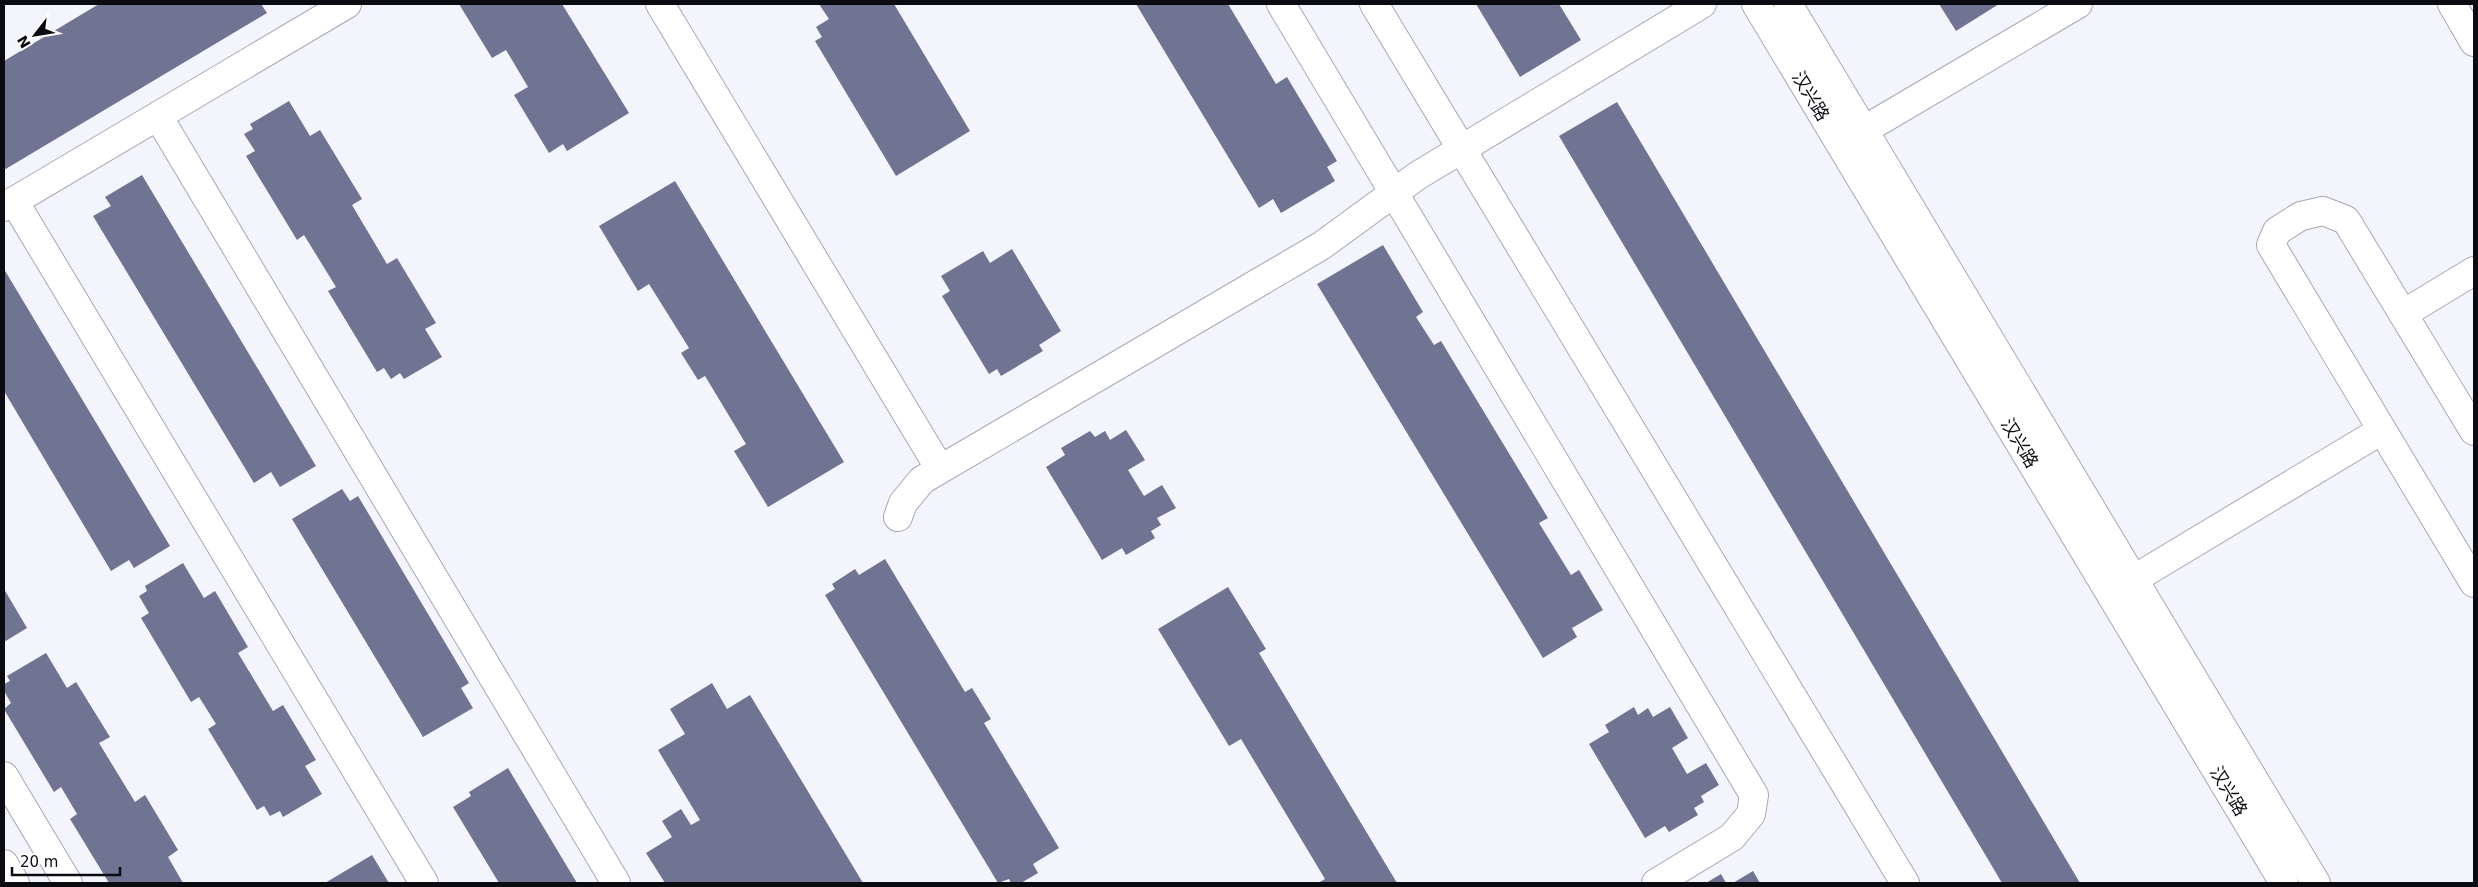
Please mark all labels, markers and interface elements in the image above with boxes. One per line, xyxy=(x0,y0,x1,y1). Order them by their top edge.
north arrow xyxy=(10,10,60,60)
text: N xyxy=(14,33,34,51)
street label: 汉兴路 xyxy=(1788,67,1834,125)
street label: 汉兴路 xyxy=(1997,414,2043,472)
street label: 汉兴路 xyxy=(2206,762,2252,820)
scale bar xyxy=(12,844,120,876)
text: 20 m xyxy=(20,853,58,871)

